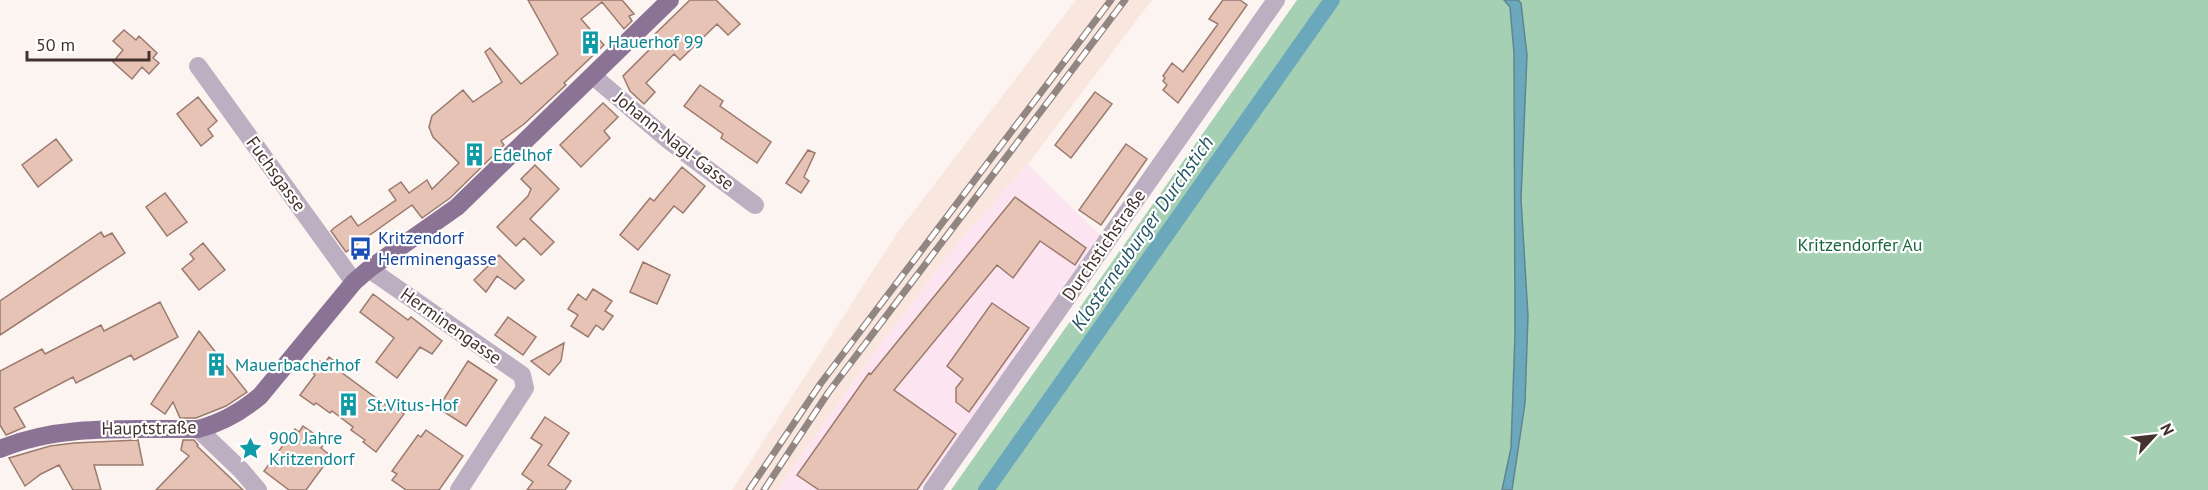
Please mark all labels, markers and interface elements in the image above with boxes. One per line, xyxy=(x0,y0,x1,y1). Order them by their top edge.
scale bar xyxy=(27,24,148,62)
building icon: Hauerhof 99 xyxy=(577,29,603,55)
place label: Hauerhof 99 xyxy=(608,30,703,53)
text: 50 m xyxy=(36,33,75,56)
street label: Johann-Nagl-Gasse xyxy=(609,86,739,195)
water label: Klosterneuburger Durchstich xyxy=(1065,131,1219,335)
street label: Fuchsgasse xyxy=(241,132,311,216)
building icon: Edelhof xyxy=(462,142,488,168)
place label: Edelhof xyxy=(493,143,553,166)
street label: Durchstichstraße xyxy=(1057,185,1150,305)
place label: Kritzendorf Herminengasse xyxy=(378,226,497,270)
park label: Kritzendorfer Au xyxy=(1798,233,1923,256)
bus stop icon: Kritzendorf Herminengasse xyxy=(347,235,373,261)
street label: Herminengasse xyxy=(396,282,506,369)
building icon: Mauerbacherhof xyxy=(204,352,230,378)
place label: Mauerbacherhof xyxy=(235,353,361,376)
building icon: St.Vitus-Hof xyxy=(336,392,362,418)
place label: St.Vitus-Hof xyxy=(367,393,459,416)
north arrow xyxy=(2124,406,2184,466)
street label: Hauptstraße xyxy=(101,415,197,440)
text: N xyxy=(2156,420,2179,438)
place label: 900 Jahre Kritzendorf xyxy=(269,426,356,470)
place icon: 900 Jahre Kritzendorf xyxy=(238,435,264,461)

